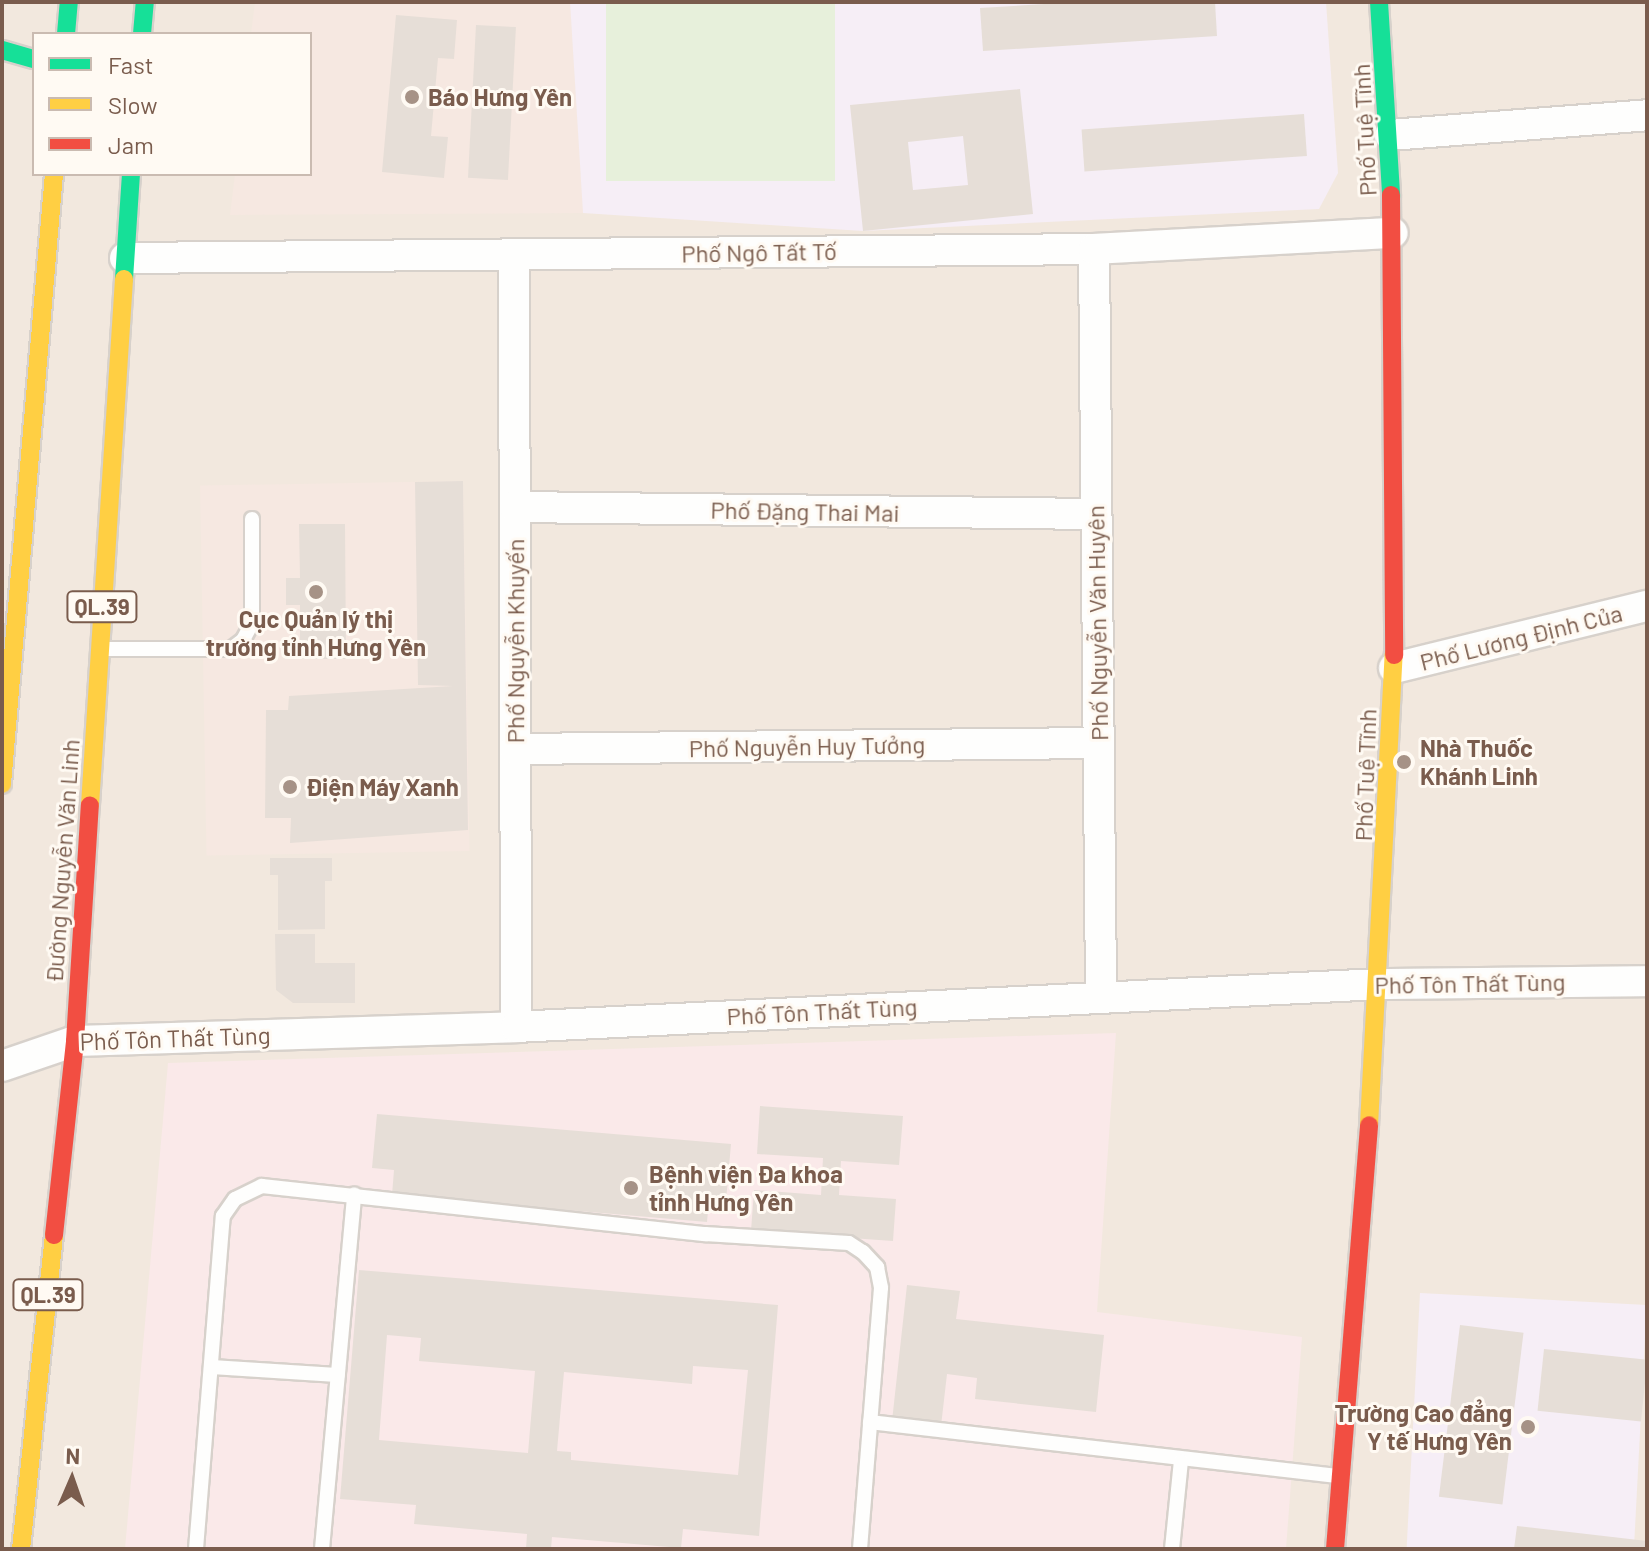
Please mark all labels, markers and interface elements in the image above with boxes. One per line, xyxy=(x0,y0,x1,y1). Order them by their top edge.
legend xyxy=(32,32,312,176)
text: Fast xyxy=(108,50,153,79)
street label: Phố Tuệ Tĩnh xyxy=(1346,63,1382,197)
place label: Báo Hưng Yên xyxy=(428,83,572,111)
marker: Báo Hưng Yên xyxy=(403,88,421,106)
text: Slow xyxy=(108,90,157,119)
text: Jam xyxy=(108,130,154,159)
street label: Phố Ngô Tất Tố xyxy=(681,236,837,268)
street label: Phố Đặng Thai Mai xyxy=(710,495,900,527)
street label: Phố Nguyễn Văn Huyên xyxy=(1081,505,1113,741)
street label: Phố Nguyễn Khuyến xyxy=(501,539,529,743)
marker: Cục Quản lý thị trường tỉnh Hưng Yên xyxy=(307,583,325,601)
road number: QL.39 xyxy=(66,589,138,625)
street label: Phố Lương Định Của xyxy=(1417,598,1625,676)
place label: Cục Quản lý thị trường tỉnh Hưng Yên xyxy=(206,605,426,661)
street label: Phố Tuệ Tĩnh xyxy=(1348,708,1382,842)
street label: Phố Nguyễn Huy Tưởng xyxy=(689,730,925,762)
place label: Nhà Thuốc Khánh Linh xyxy=(1420,734,1538,790)
street label: Đường Nguyễn Văn Linh xyxy=(39,738,85,984)
marker: Nhà Thuốc Khánh Linh xyxy=(1395,753,1413,771)
place label: Điện Máy Xanh xyxy=(306,773,459,801)
marker: Điện Máy Xanh xyxy=(281,778,299,796)
street label: Phố Tôn Thất Tùng xyxy=(1374,967,1566,999)
street label: Phố Tôn Thất Tùng xyxy=(726,992,918,1030)
street label: Phố Tôn Thất Tùng xyxy=(79,1020,271,1056)
place label: Bệnh viện Đa khoa tỉnh Hưng Yên xyxy=(649,1160,843,1216)
marker: Bệnh viện Đa khoa tỉnh Hưng Yên xyxy=(620,1177,642,1199)
road number: QL.39 xyxy=(12,1277,84,1313)
place label: Trường Cao đẳng Y tế Hưng Yên xyxy=(1334,1399,1512,1455)
marker: Trường Cao đẳng Y tế Hưng Yên xyxy=(1519,1418,1537,1436)
north arrow xyxy=(32,1439,112,1519)
text: N xyxy=(65,1442,81,1468)

